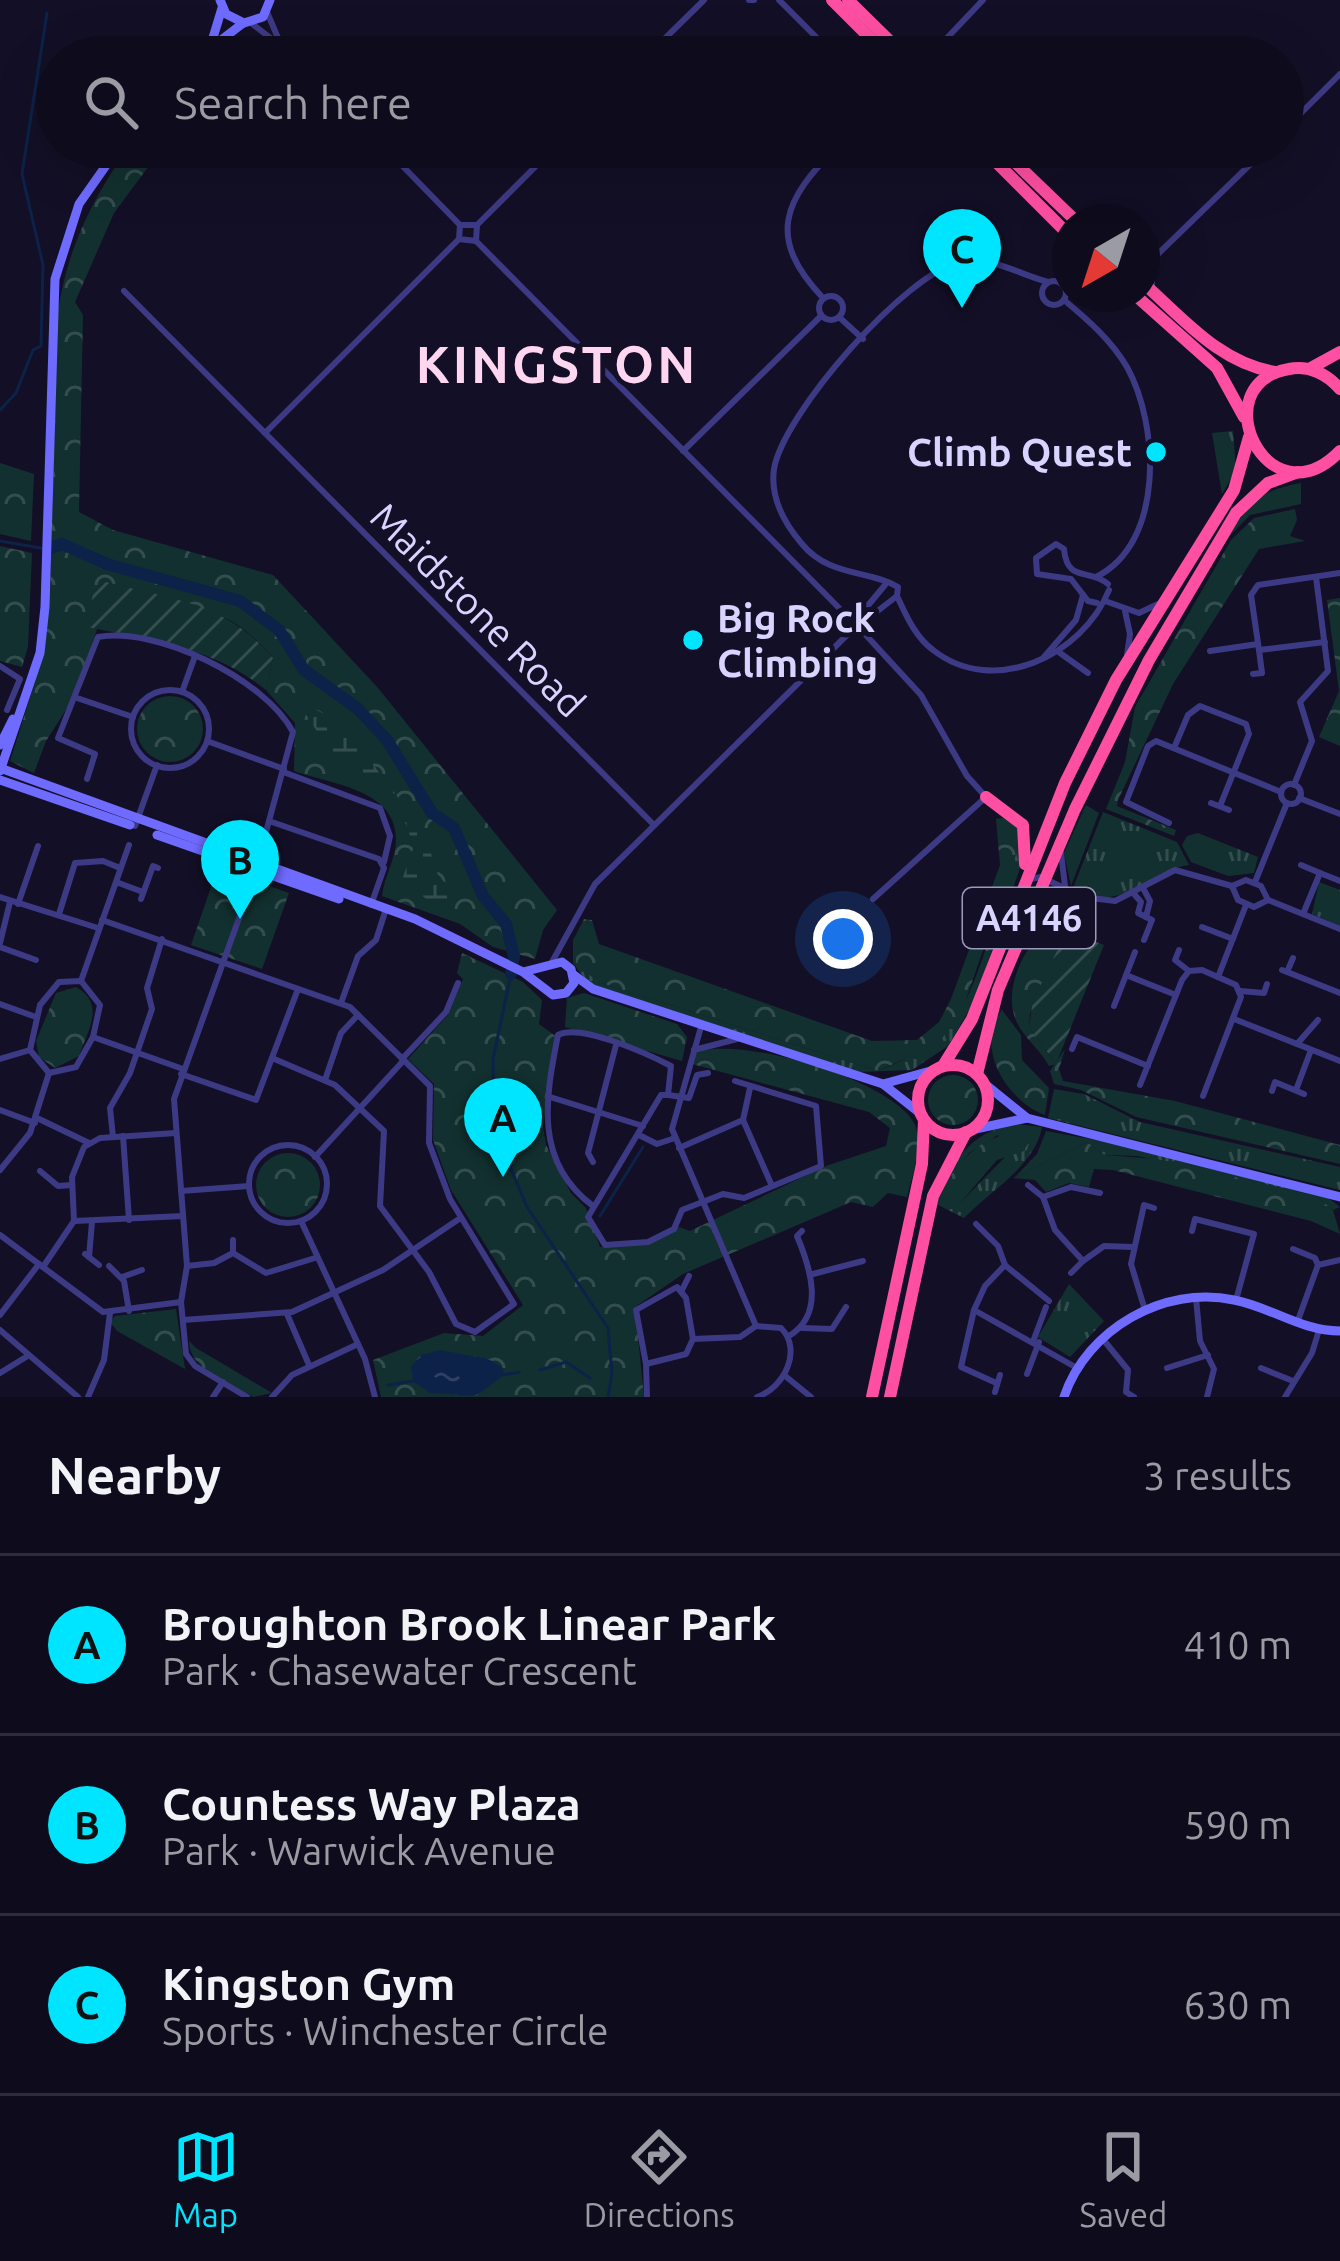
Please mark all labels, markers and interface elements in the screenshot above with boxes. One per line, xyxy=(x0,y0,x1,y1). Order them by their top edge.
search box xyxy=(36,36,1304,168)
icon: search xyxy=(78,69,144,135)
text: Search here xyxy=(174,77,412,128)
north arrow xyxy=(1052,204,1160,312)
pin: C xyxy=(923,209,1001,308)
district label: KINGSTON xyxy=(416,335,698,393)
place label: Climb Quest xyxy=(907,430,1132,473)
marker: Climb Quest xyxy=(1143,439,1169,465)
street label: Maidstone Road xyxy=(363,494,594,725)
place label: Big Rock Climbing xyxy=(717,596,878,684)
marker: Big Rock Climbing xyxy=(680,627,706,653)
pin: B xyxy=(201,820,279,919)
road number: A4146 xyxy=(963,888,1095,948)
your location xyxy=(813,909,873,969)
pin: A xyxy=(464,1078,542,1177)
text: Nearby xyxy=(48,1446,221,1504)
text: 3 results xyxy=(1143,1454,1292,1497)
text: Broughton Brook Linear Park xyxy=(162,1598,776,1649)
text: A xyxy=(73,1623,101,1666)
text: 410 m xyxy=(1183,1623,1292,1666)
text: Park · Chasewater Crescent xyxy=(162,1649,637,1692)
text: Countess Way Plaza xyxy=(162,1778,581,1829)
text: B xyxy=(74,1803,100,1846)
text: 590 m xyxy=(1183,1803,1292,1846)
text: Park · Warwick Avenue xyxy=(162,1829,556,1872)
text: Kingston Gym xyxy=(162,1958,455,2009)
text: C xyxy=(75,1983,99,2026)
text: 630 m xyxy=(1183,1983,1292,2026)
text: Sports · Winchester Circle xyxy=(162,2009,609,2052)
tab: Map xyxy=(173,2124,239,2233)
tab: Directions xyxy=(584,2124,734,2233)
tab: Saved xyxy=(1080,2124,1167,2233)

